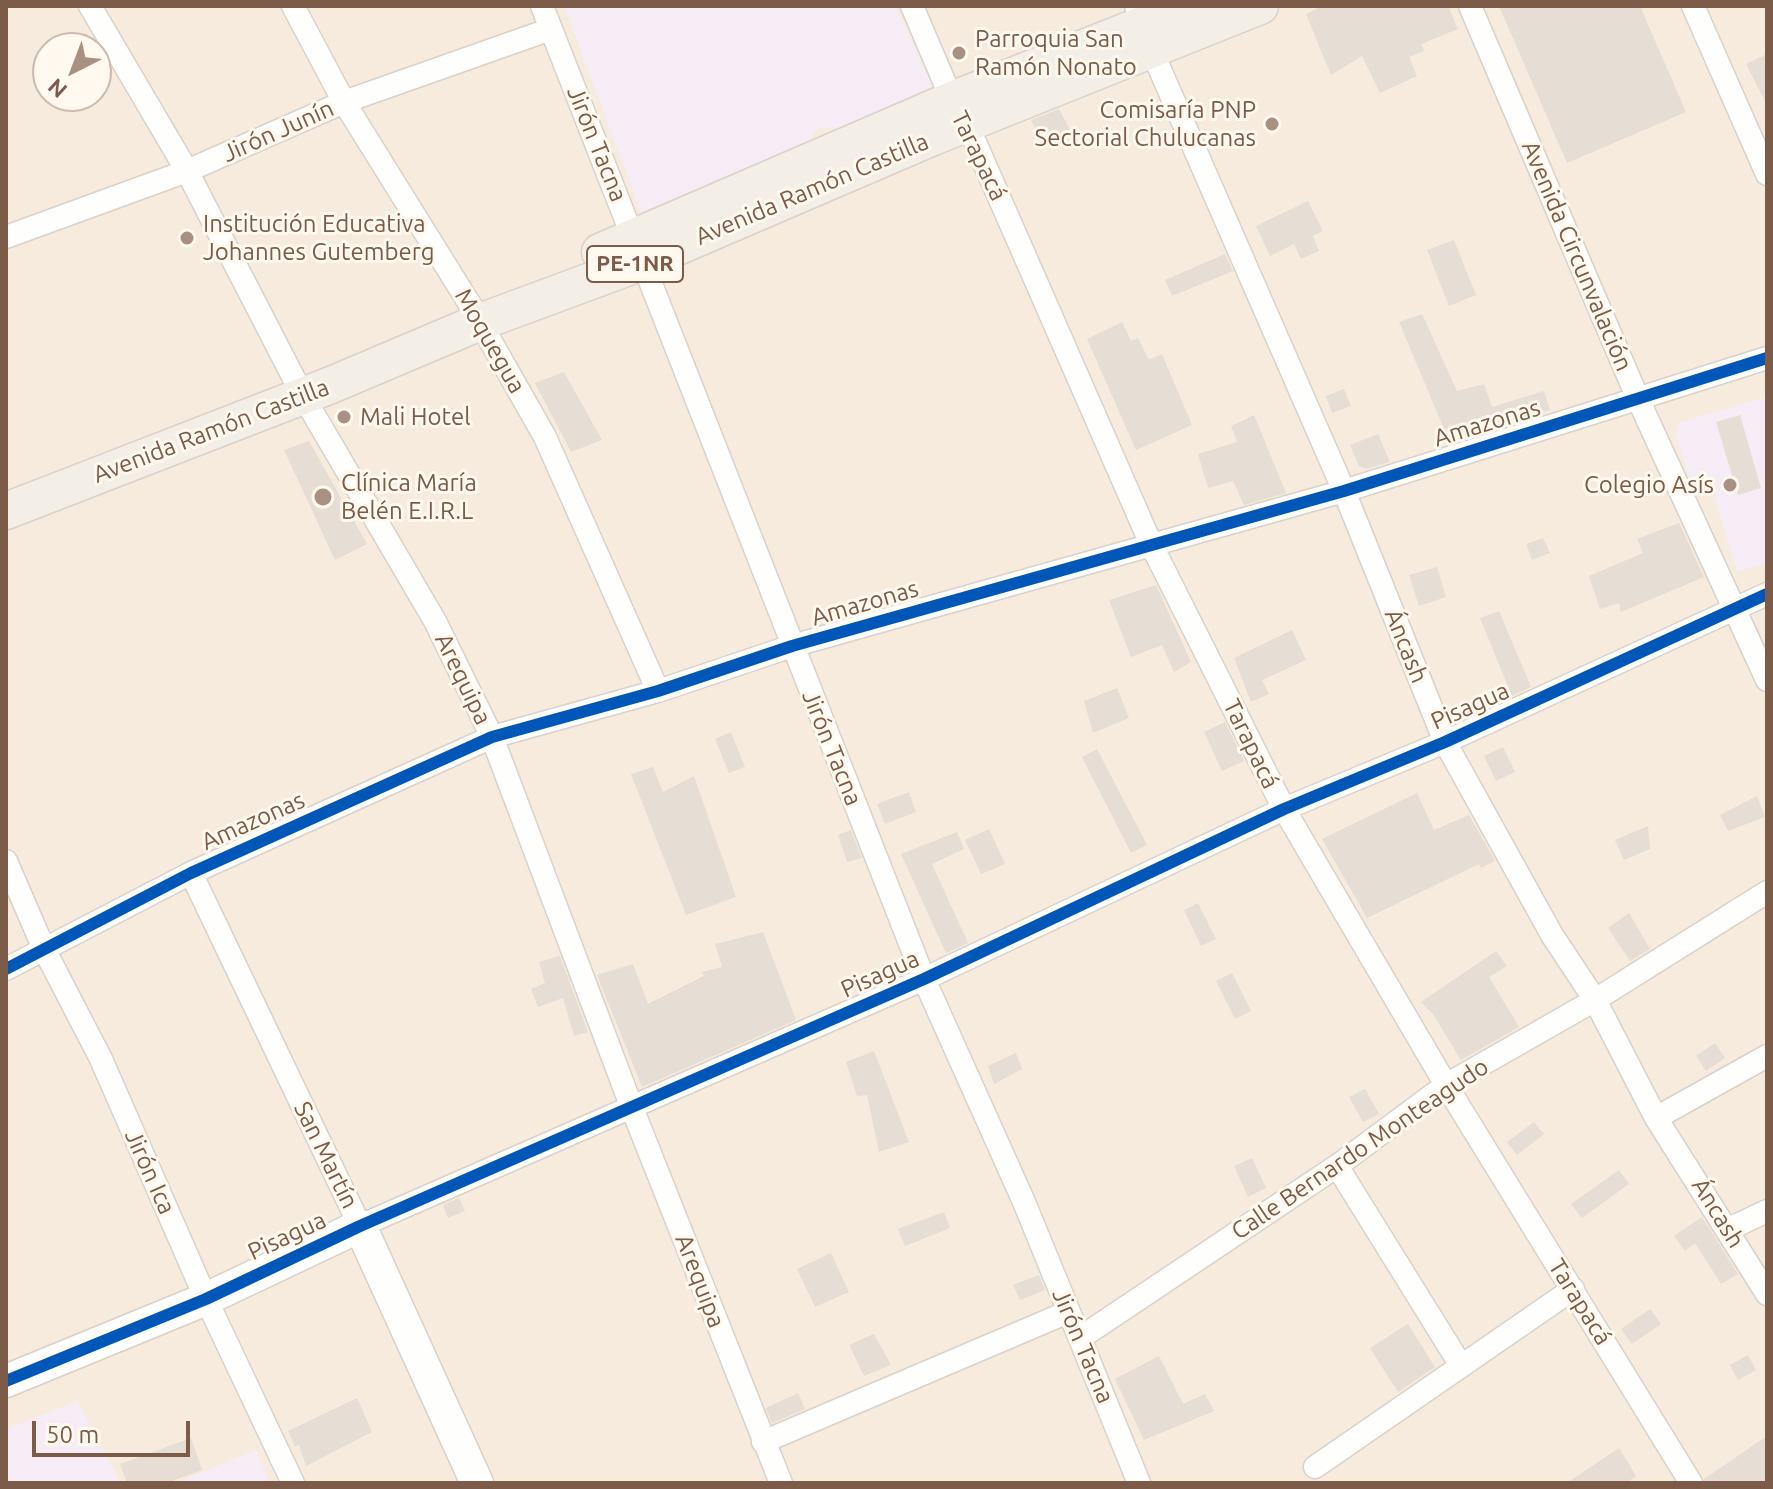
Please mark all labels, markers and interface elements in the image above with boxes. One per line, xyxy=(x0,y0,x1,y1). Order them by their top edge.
place label: Parroquia San Ramón Nonato xyxy=(975,25,1137,81)
north arrow xyxy=(32,32,112,112)
marker: Parroquia San Ramón Nonato xyxy=(950,44,968,62)
text: N xyxy=(42,74,71,104)
street label: Jirón Tacna xyxy=(561,82,633,206)
street label: Jirón Junín xyxy=(218,94,338,168)
place label: Comisaría PNP Sectorial Chulucanas xyxy=(1035,96,1256,152)
street label: Tarapacá xyxy=(945,107,1013,205)
marker: Comisaría PNP Sectorial Chulucanas xyxy=(1263,115,1281,133)
street label: Avenida Ramón Castilla xyxy=(691,127,933,251)
street label: Avenida Circunvalación xyxy=(1515,137,1639,375)
place label: Institución Educativa Johannes Gutemberg xyxy=(203,210,435,266)
marker: Institución Educativa Johannes Gutemberg xyxy=(178,229,196,247)
road number: PE-1NR xyxy=(587,246,683,282)
street label: Moquegua xyxy=(449,284,531,398)
street label: Avenida Ramón Castilla xyxy=(89,373,333,489)
street label: Amazonas xyxy=(1430,393,1544,453)
place label: Mali Hotel xyxy=(360,403,470,431)
marker: Mali Hotel xyxy=(335,408,353,426)
place label: Clínica María Belén E.I.R.L xyxy=(341,469,477,525)
place label: Colegio Asís xyxy=(1584,471,1714,499)
marker: Colegio Asís xyxy=(1721,476,1739,494)
marker: Clínica María Belén E.I.R.L xyxy=(312,486,334,508)
street label: Amazonas xyxy=(808,574,922,632)
street label: Áncash xyxy=(1378,605,1434,687)
street label: Arequipa xyxy=(429,629,497,729)
street label: Pisagua xyxy=(1426,676,1514,736)
street label: Jirón Tacna xyxy=(796,686,868,810)
street label: Tarapacá xyxy=(1217,695,1285,793)
street label: Amazonas xyxy=(197,785,309,857)
street label: Pisagua xyxy=(836,944,924,1004)
street label: Calle Bernardo Monteagudo xyxy=(1226,1052,1494,1246)
street label: San Martín xyxy=(288,1097,364,1213)
street label: Jirón Ica xyxy=(119,1125,181,1219)
street label: Áncash xyxy=(1685,1173,1751,1253)
street label: Pisagua xyxy=(243,1205,331,1267)
street label: Arequipa xyxy=(669,1230,731,1332)
street label: Tarapacá xyxy=(1542,1254,1618,1350)
street label: Jirón Tacna xyxy=(1046,1284,1120,1408)
scale bar xyxy=(36,1405,194,1455)
text: 50 m xyxy=(46,1421,99,1448)

